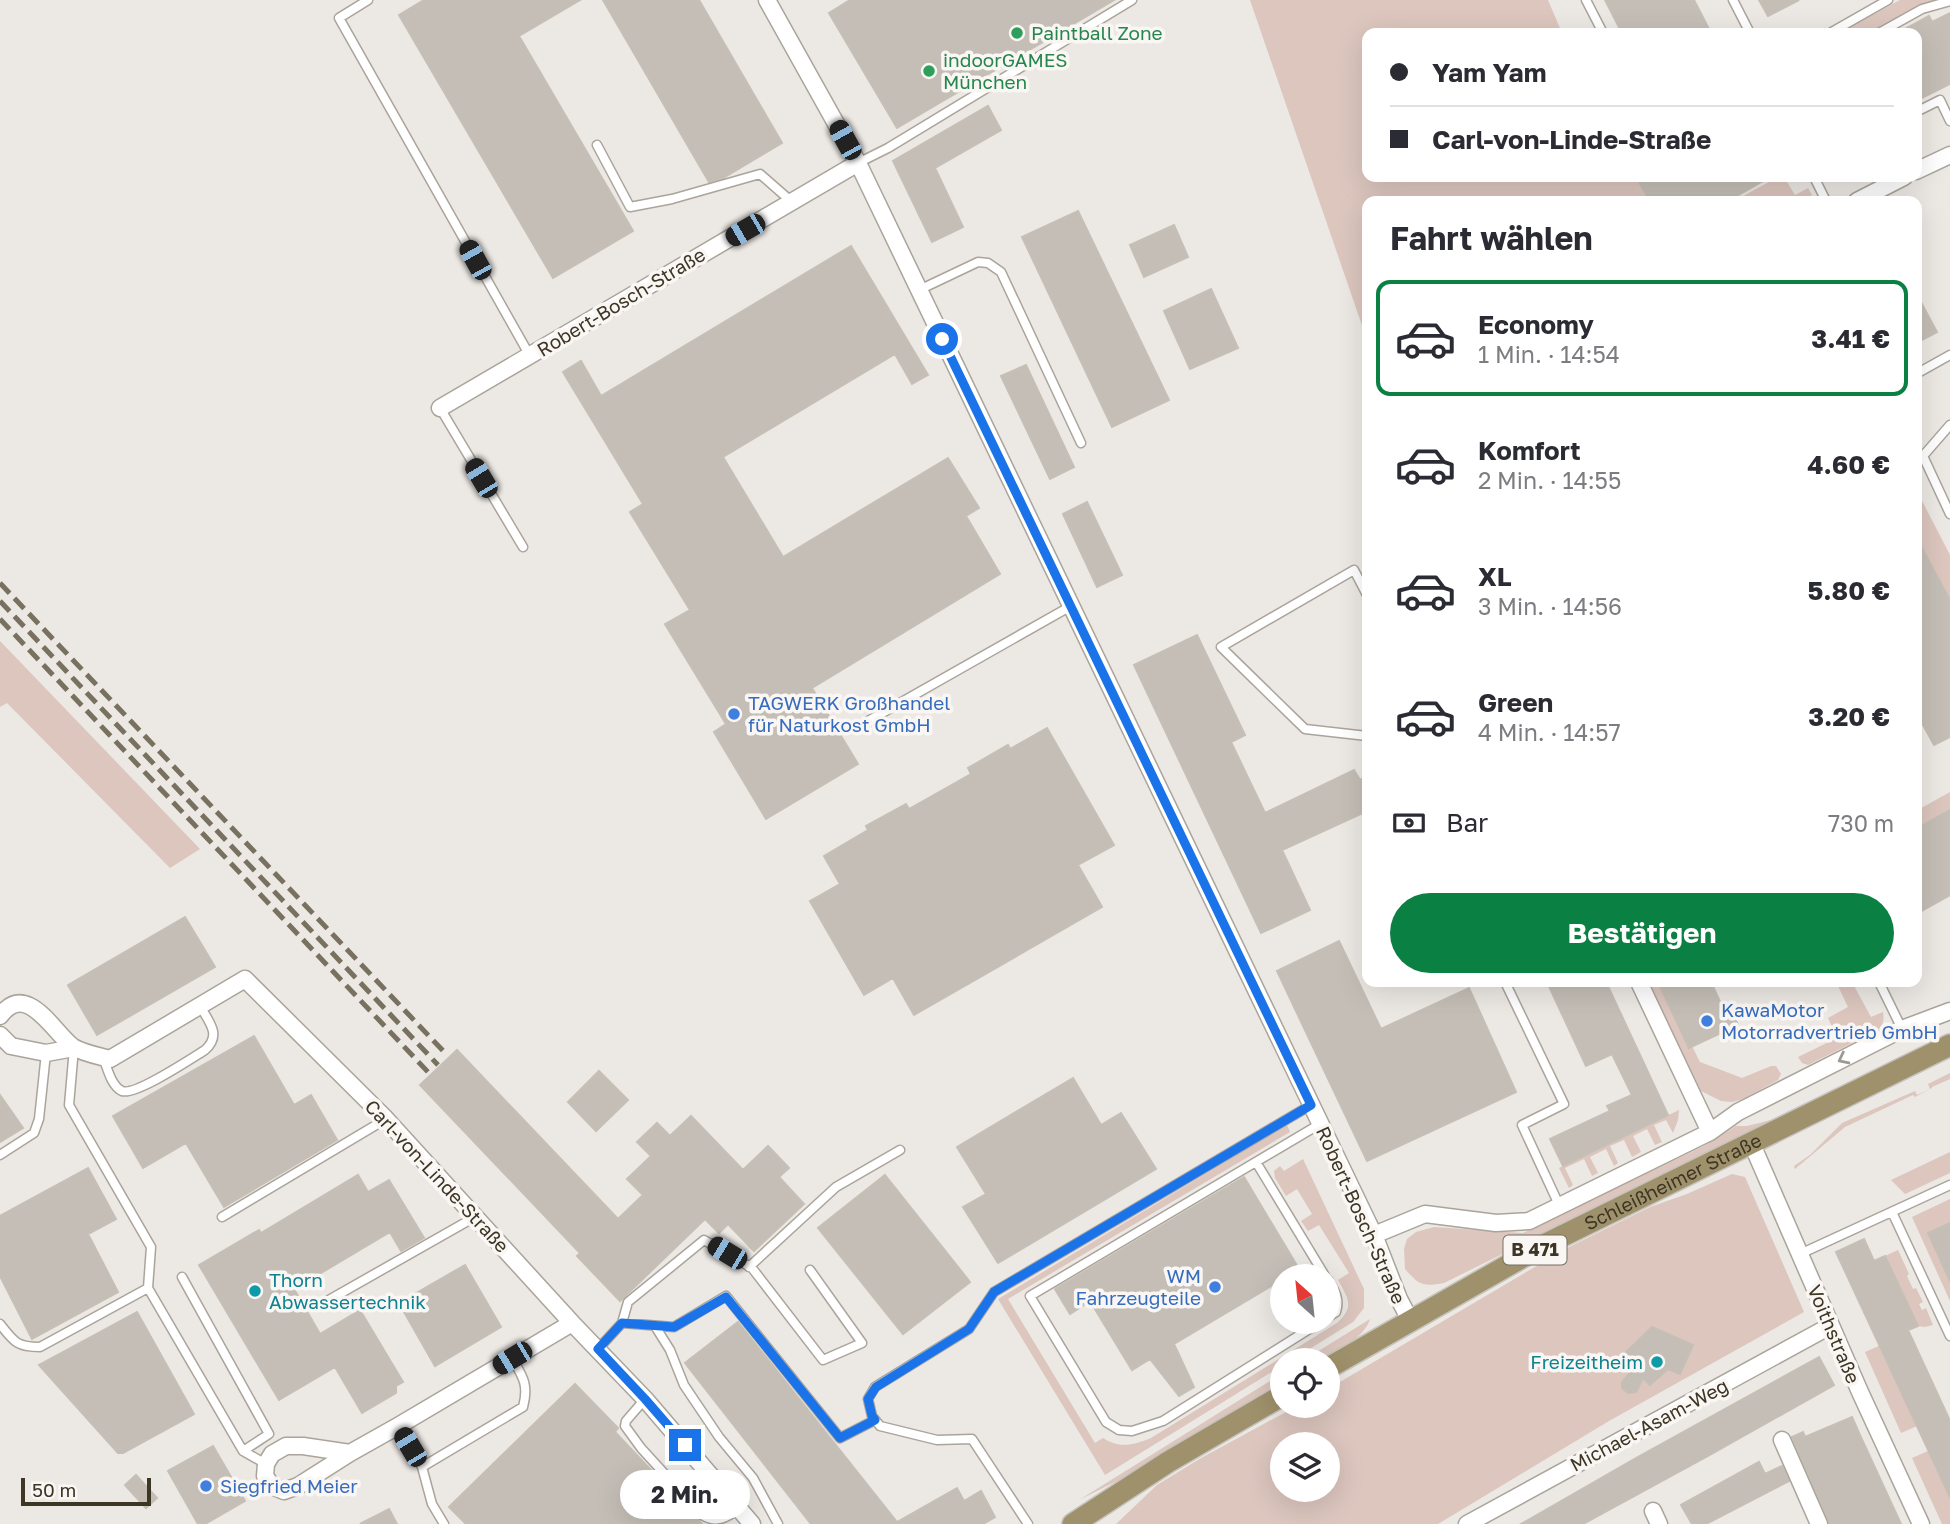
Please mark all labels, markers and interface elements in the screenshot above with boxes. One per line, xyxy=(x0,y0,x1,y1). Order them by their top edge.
place label: Paintball Zone xyxy=(1031,21,1163,44)
marker: Paintball Zone xyxy=(1009,25,1025,41)
place label: indoorGAMES München xyxy=(943,48,1068,93)
text: Yam Yam xyxy=(1432,57,1546,88)
marker: indoorGAMES München xyxy=(921,63,937,79)
car xyxy=(826,117,865,163)
text: Carl-von-Linde-Straße xyxy=(1432,124,1711,155)
car xyxy=(722,210,769,250)
text: Fahrt wählen xyxy=(1390,219,1593,257)
car xyxy=(456,237,495,283)
street label: Robert-Bosch-Straße xyxy=(533,242,709,361)
icon: car xyxy=(1394,307,1457,370)
text: Economy xyxy=(1478,309,1594,340)
route start xyxy=(926,323,958,355)
text: 3.41 € xyxy=(1811,323,1890,354)
text: 1 Min. · 14:54 xyxy=(1478,340,1620,368)
icon: car xyxy=(1394,433,1457,496)
text: Komfort xyxy=(1478,435,1581,466)
text: 4.60 € xyxy=(1807,449,1890,480)
car xyxy=(462,455,501,501)
text: 2 Min. · 14:55 xyxy=(1478,466,1621,494)
icon: car xyxy=(1394,559,1457,622)
text: XL xyxy=(1478,561,1512,592)
text: 5.80 € xyxy=(1807,575,1890,606)
text: 3 Min. · 14:56 xyxy=(1478,592,1622,620)
icon: car xyxy=(1394,685,1457,748)
text: Green xyxy=(1478,687,1553,718)
place label: TAGWERK Großhandel für Naturkost GmbH xyxy=(748,691,950,736)
text: 3.20 € xyxy=(1808,701,1890,732)
marker: TAGWERK Großhandel für Naturkost GmbH xyxy=(726,706,742,722)
text: 4 Min. · 14:57 xyxy=(1478,718,1621,746)
icon: cash xyxy=(1390,804,1428,842)
text: Bar xyxy=(1446,807,1488,838)
text: 730 m xyxy=(1828,809,1894,837)
button: Bestätigen xyxy=(1390,893,1894,973)
place label: KawaMotor Motorradvertrieb GmbH xyxy=(1721,998,1938,1043)
marker: KawaMotor Motorradvertrieb GmbH xyxy=(1699,1013,1715,1029)
one-way arrow xyxy=(1838,1050,1850,1064)
street label: Carl-von-Linde-Straße xyxy=(361,1094,514,1257)
street label: Robert-Bosch-Straße xyxy=(1312,1122,1411,1307)
street label: Schleißheimer Straße xyxy=(1580,1128,1765,1234)
car xyxy=(704,1233,751,1273)
road number: B 471 xyxy=(1504,1236,1566,1265)
place label: WM Fahrzeugteile xyxy=(1076,1264,1201,1309)
north arrow xyxy=(1270,1264,1340,1334)
map controls xyxy=(1270,1264,1340,1502)
place label: Thorn Abwassertechnik xyxy=(269,1268,426,1313)
marker: WM Fahrzeugteile xyxy=(1207,1279,1223,1295)
street label: Voithstraße xyxy=(1803,1281,1866,1387)
marker: Thorn Abwassertechnik xyxy=(247,1283,263,1299)
car xyxy=(489,1338,536,1378)
button: locate xyxy=(1270,1348,1340,1418)
place label: Freizeitheim xyxy=(1530,1350,1643,1373)
marker: Freizeitheim xyxy=(1649,1354,1665,1370)
street label: Michael-Asam-Weg xyxy=(1566,1373,1732,1476)
car xyxy=(391,1424,430,1470)
route end xyxy=(669,1429,701,1461)
button: layers xyxy=(1270,1432,1340,1502)
callout: 2 Min. xyxy=(620,1470,750,1518)
place label: Siegfried Meier xyxy=(220,1474,358,1497)
scale bar xyxy=(21,1475,150,1507)
text: 50 m xyxy=(32,1478,76,1501)
marker: Siegfried Meier xyxy=(198,1478,214,1494)
text: 2 Min. xyxy=(651,1480,719,1508)

